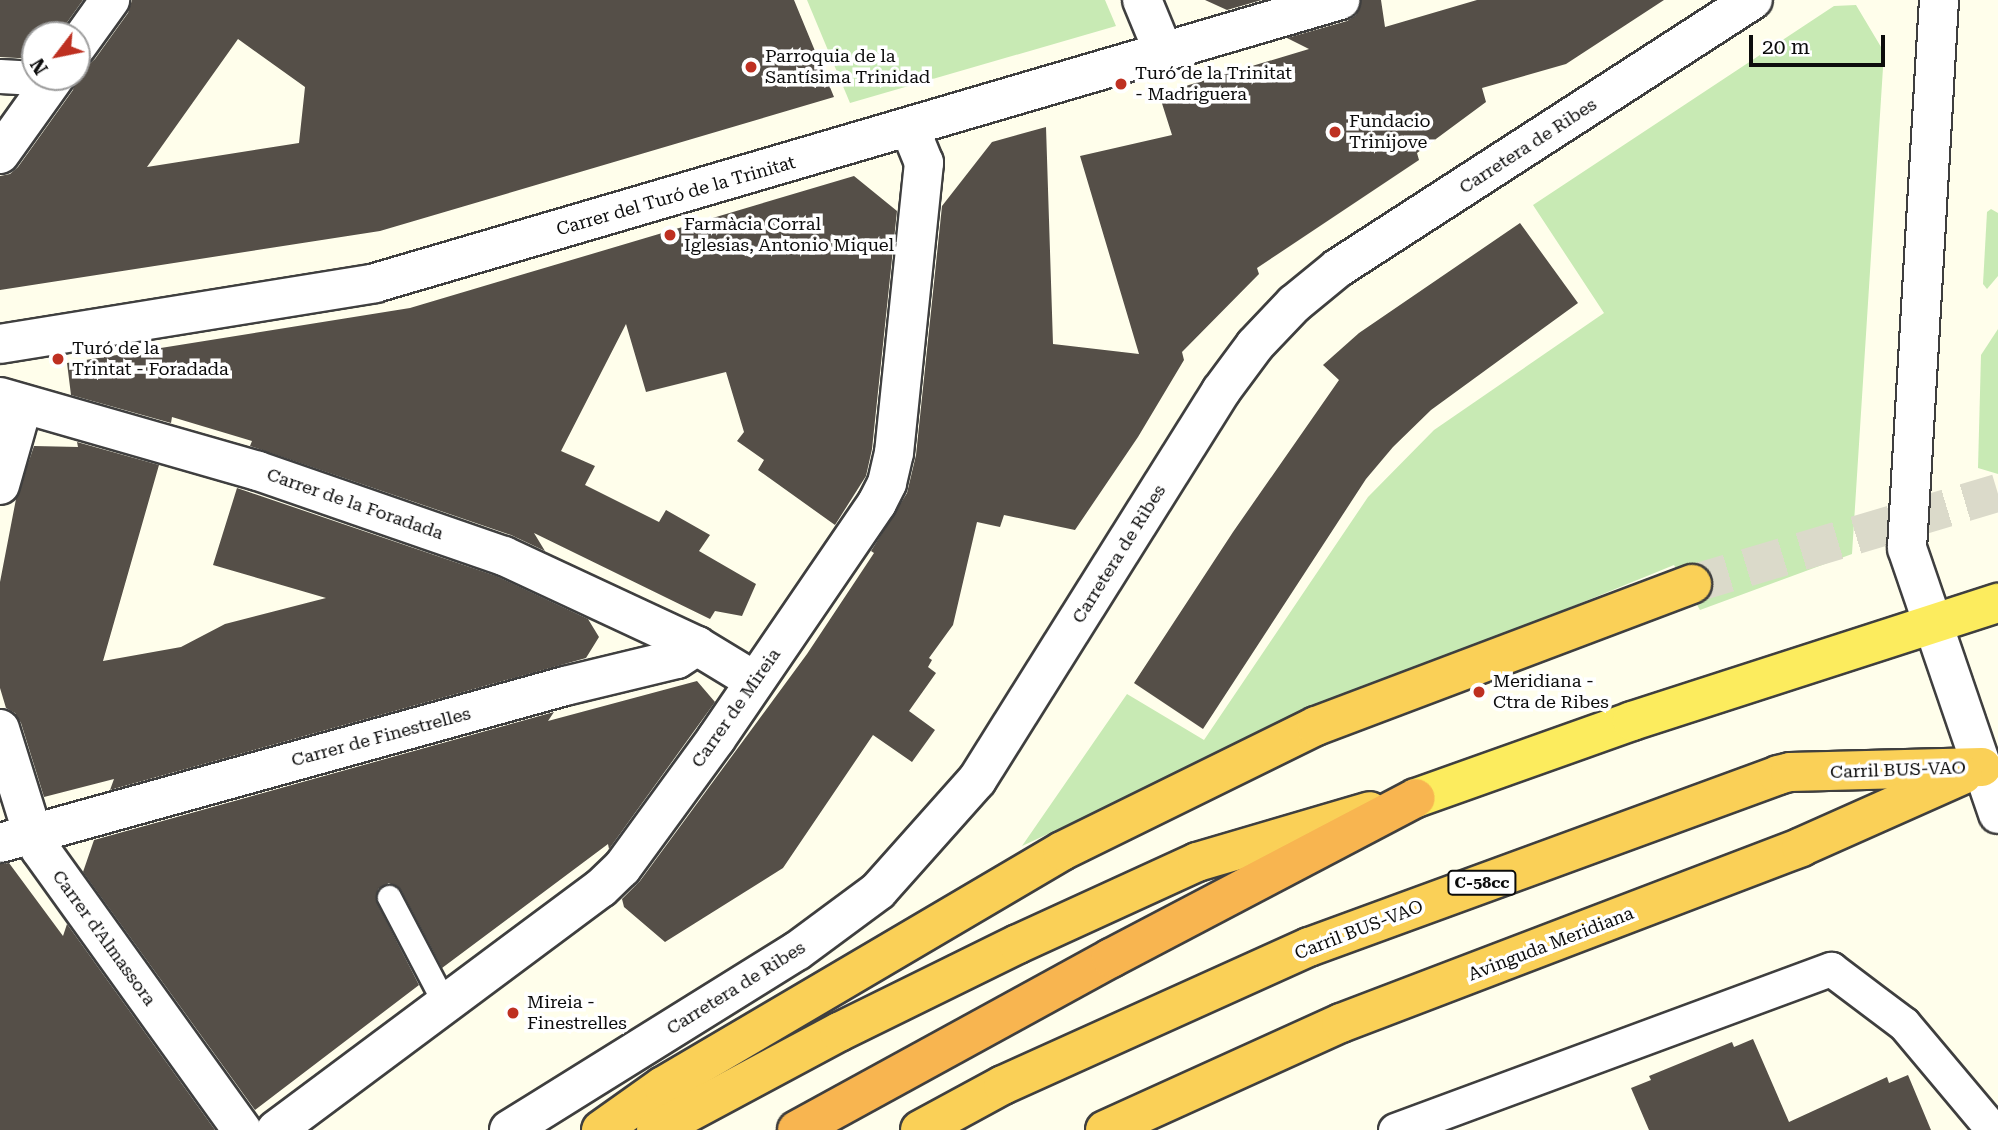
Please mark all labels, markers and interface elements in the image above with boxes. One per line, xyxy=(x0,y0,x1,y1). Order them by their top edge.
north arrow xyxy=(21,21,91,91)
scale bar xyxy=(1753,21,1890,65)
text: 20 m xyxy=(1762,35,1810,59)
place label: Parroquia de la Santísima Trinidad xyxy=(765,46,930,88)
text: N xyxy=(26,54,53,79)
marker: Parroquia de la Santísima Trinidad xyxy=(743,59,759,75)
place label: Turó de la Trinitat - Madriguera xyxy=(1135,63,1292,106)
marker: Turó de la Trinitat - Madriguera xyxy=(1113,76,1129,92)
street label: Carretera de Ribes xyxy=(1455,94,1601,198)
place label: Fundacio Trinijove xyxy=(1349,111,1431,154)
marker: Fundacio Trinijove xyxy=(1327,124,1343,140)
street label: Carrer del Turó de la Trinitat xyxy=(554,152,798,240)
place label: Farmàcia Corral Iglesias, Antonio Miquel xyxy=(684,214,894,256)
marker: Farmàcia Corral Iglesias, Antonio Miquel xyxy=(662,227,678,243)
place label: Turó de la Trintat - Foradada xyxy=(72,338,229,380)
marker: Turó de la Trintat - Foradada xyxy=(50,351,66,367)
street label: Carrer de la Foradada xyxy=(264,464,446,544)
street label: Carretera de Ribes xyxy=(1068,481,1170,627)
street label: Carrer de Mireia xyxy=(687,644,785,772)
place label: Meridiana - Ctra de Ribes xyxy=(1493,671,1609,714)
marker: Meridiana - Ctra de Ribes xyxy=(1471,684,1487,700)
street label: Carrer de Finestrelles xyxy=(289,703,473,771)
street label: Carril BUS-VAO xyxy=(1830,757,1966,783)
street label: Carrer d'Almassora xyxy=(48,866,160,1010)
road number: C-58cc xyxy=(1447,870,1517,896)
street label: Carril BUS-VAO xyxy=(1292,896,1426,964)
street label: Avinguda Meridiana xyxy=(1465,902,1637,986)
street label: Carretera de Ribes xyxy=(663,937,809,1039)
place label: Mireia - Finestrelles xyxy=(527,992,627,1034)
marker: Mireia - Finestrelles xyxy=(505,1005,521,1021)

